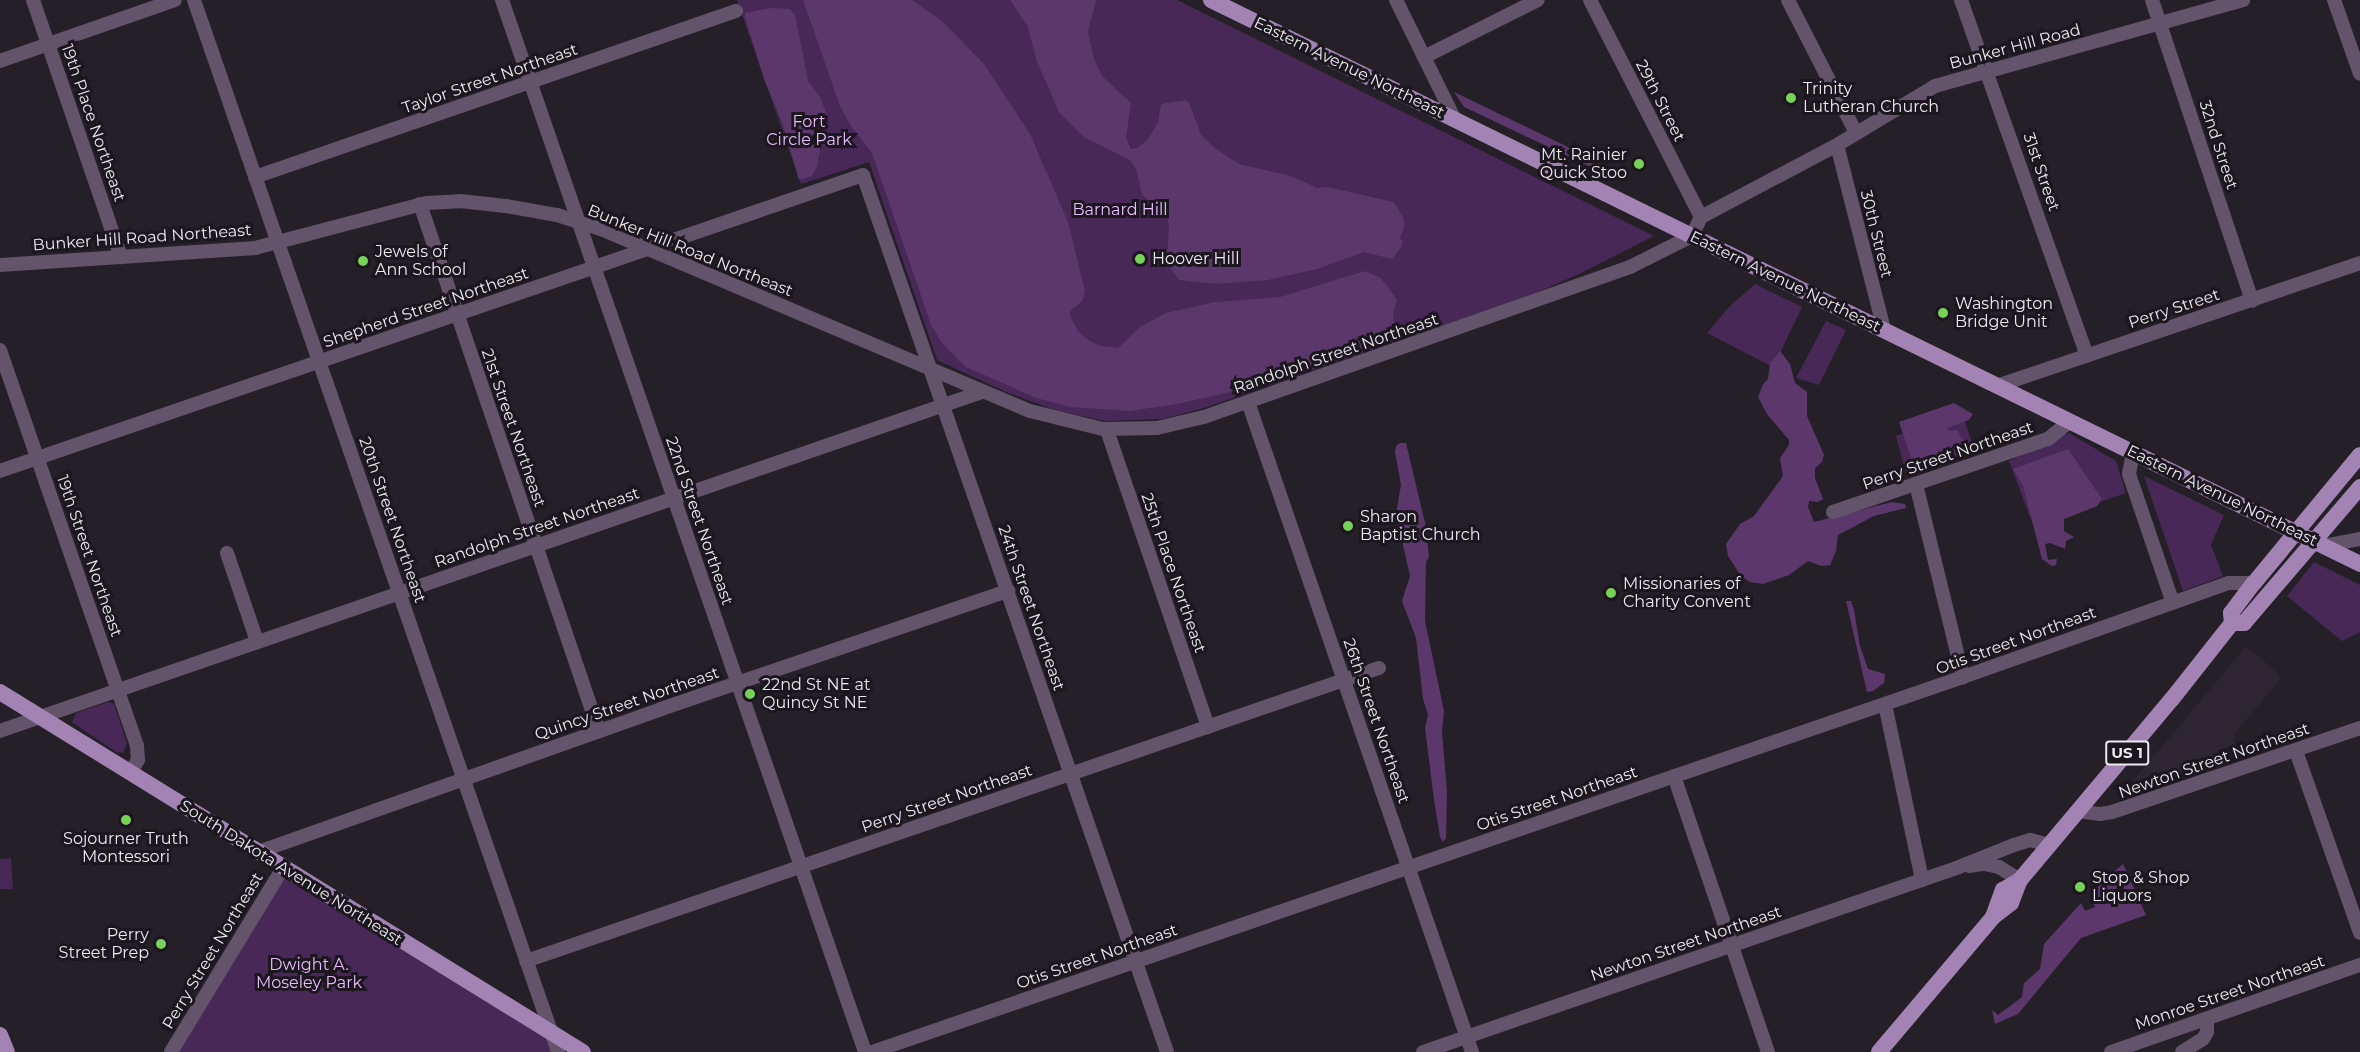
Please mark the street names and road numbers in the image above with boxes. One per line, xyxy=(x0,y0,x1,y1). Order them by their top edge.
street label: Eastern Avenue Northeast xyxy=(1251,13,1447,123)
street label: Bunker Hill Road xyxy=(1947,20,2083,74)
street label: Taylor Street Northeast xyxy=(400,40,580,118)
street label: 19th Place Northeast xyxy=(57,42,129,204)
street label: 29th Street xyxy=(1631,57,1689,145)
street label: 32nd Street xyxy=(2195,98,2241,192)
street label: 31st Street xyxy=(2019,130,2063,214)
street label: 30th Street xyxy=(1856,188,1896,280)
street label: Bunker Hill Road Northeast xyxy=(585,201,795,301)
street label: Bunker Hill Road Northeast xyxy=(32,221,252,255)
street label: Eastern Avenue Northeast xyxy=(1687,227,1883,337)
street label: Shepherd Street Northeast xyxy=(321,264,531,352)
street label: Perry Street xyxy=(2126,285,2222,333)
street label: Randolph Street Northeast xyxy=(1231,310,1441,398)
street label: 21st Street Northeast xyxy=(477,346,549,510)
street label: Perry Street Northeast xyxy=(1860,418,2036,494)
street label: 22nd Street Northeast xyxy=(661,434,737,608)
street label: 20th Street Northeast xyxy=(355,435,429,605)
street label: Eastern Avenue Northeast xyxy=(2124,441,2320,551)
street label: 19th Street Northeast xyxy=(52,473,126,639)
street label: Randolph Street Northeast xyxy=(432,484,642,572)
street label: 25th Place Northeast xyxy=(1137,491,1209,655)
street label: 24th Street Northeast xyxy=(994,523,1068,693)
street label: Otis Street Northeast xyxy=(1933,603,2099,679)
street label: 26th Street Northeast xyxy=(1339,636,1413,806)
street label: Quincy Street Northeast xyxy=(532,663,722,745)
street label: Newton Street Northeast xyxy=(2116,719,2312,803)
road number: US 1 xyxy=(2104,741,2150,765)
street label: Perry Street Northeast xyxy=(859,761,1035,837)
street label: Otis Street Northeast xyxy=(1474,762,1640,836)
street label: South Dakota Avenue Northeast xyxy=(176,796,406,950)
street label: Perry Street Northeast xyxy=(159,869,267,1033)
street label: Newton Street Northeast xyxy=(1588,902,1784,986)
street label: Otis Street Northeast xyxy=(1014,920,1180,994)
street label: Monroe Street Northeast xyxy=(2133,952,2327,1034)

